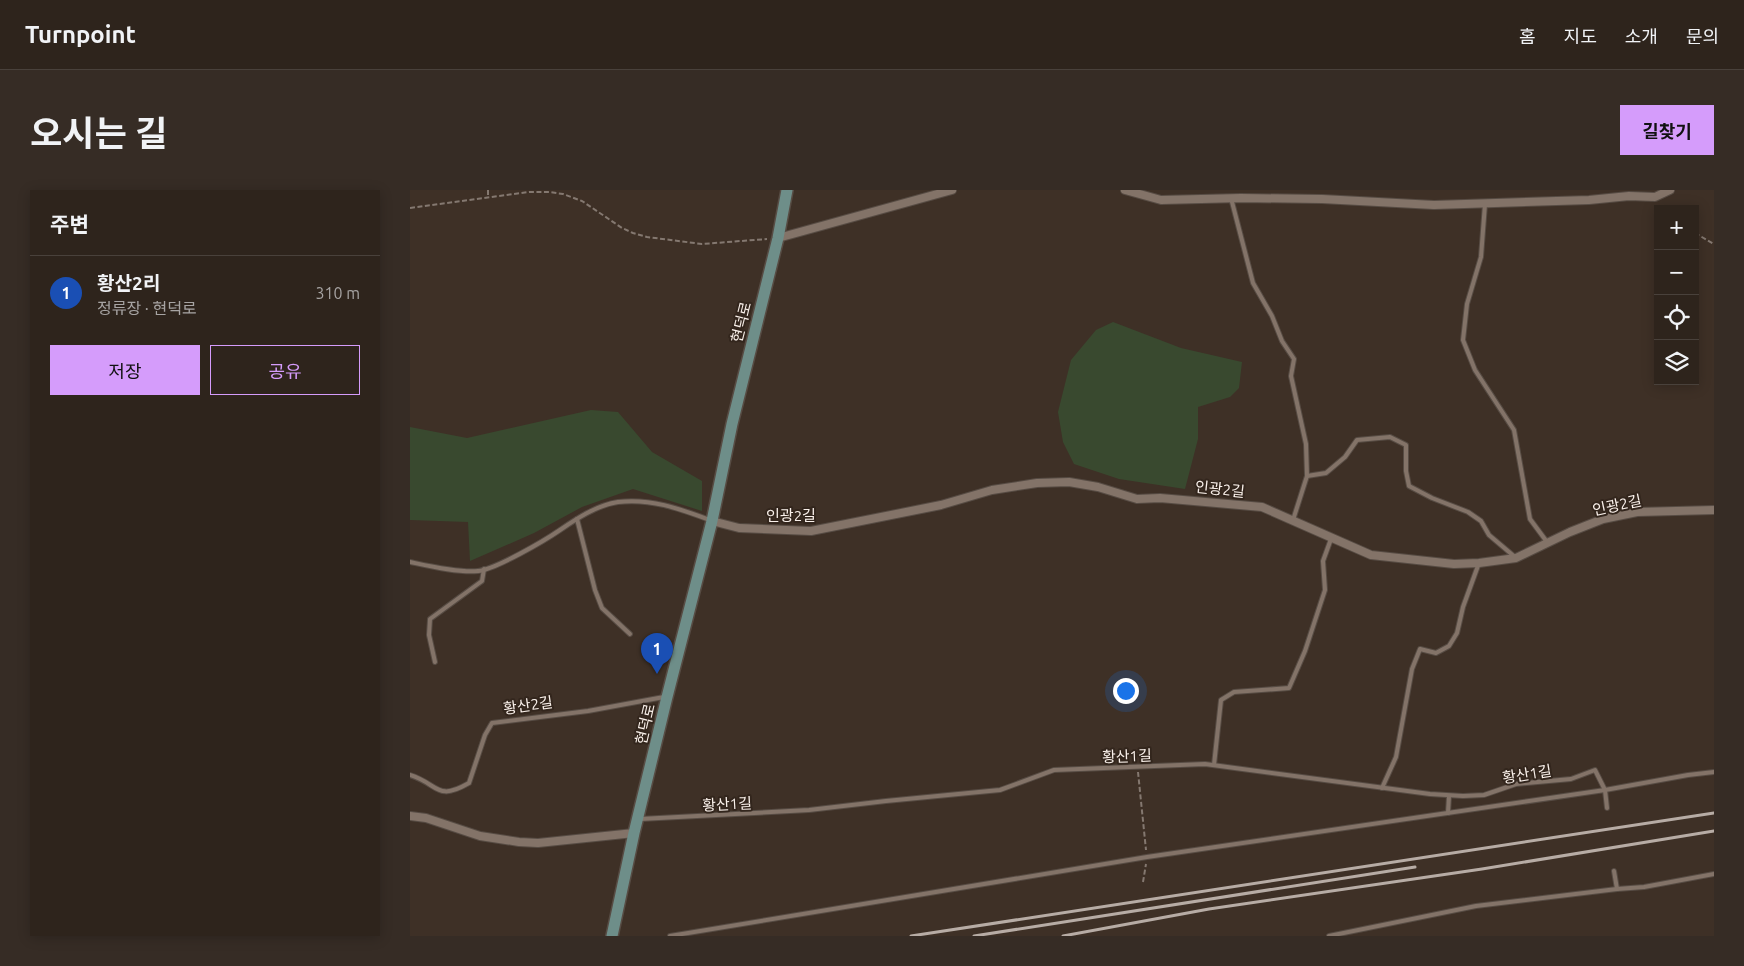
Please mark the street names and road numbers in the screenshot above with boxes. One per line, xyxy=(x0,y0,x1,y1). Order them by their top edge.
street label: 현덕로 xyxy=(728,300,754,344)
street label: 인광2길 xyxy=(1194,478,1246,500)
street label: 인광2길 xyxy=(1591,492,1643,518)
street label: 인광2길 xyxy=(766,507,816,524)
street label: 황산2길 xyxy=(502,693,554,717)
street label: 현덕로 xyxy=(632,702,658,746)
street label: 황산1길 xyxy=(1102,747,1152,765)
street label: 황산1길 xyxy=(1501,762,1553,786)
street label: 황산1길 xyxy=(702,794,752,814)

